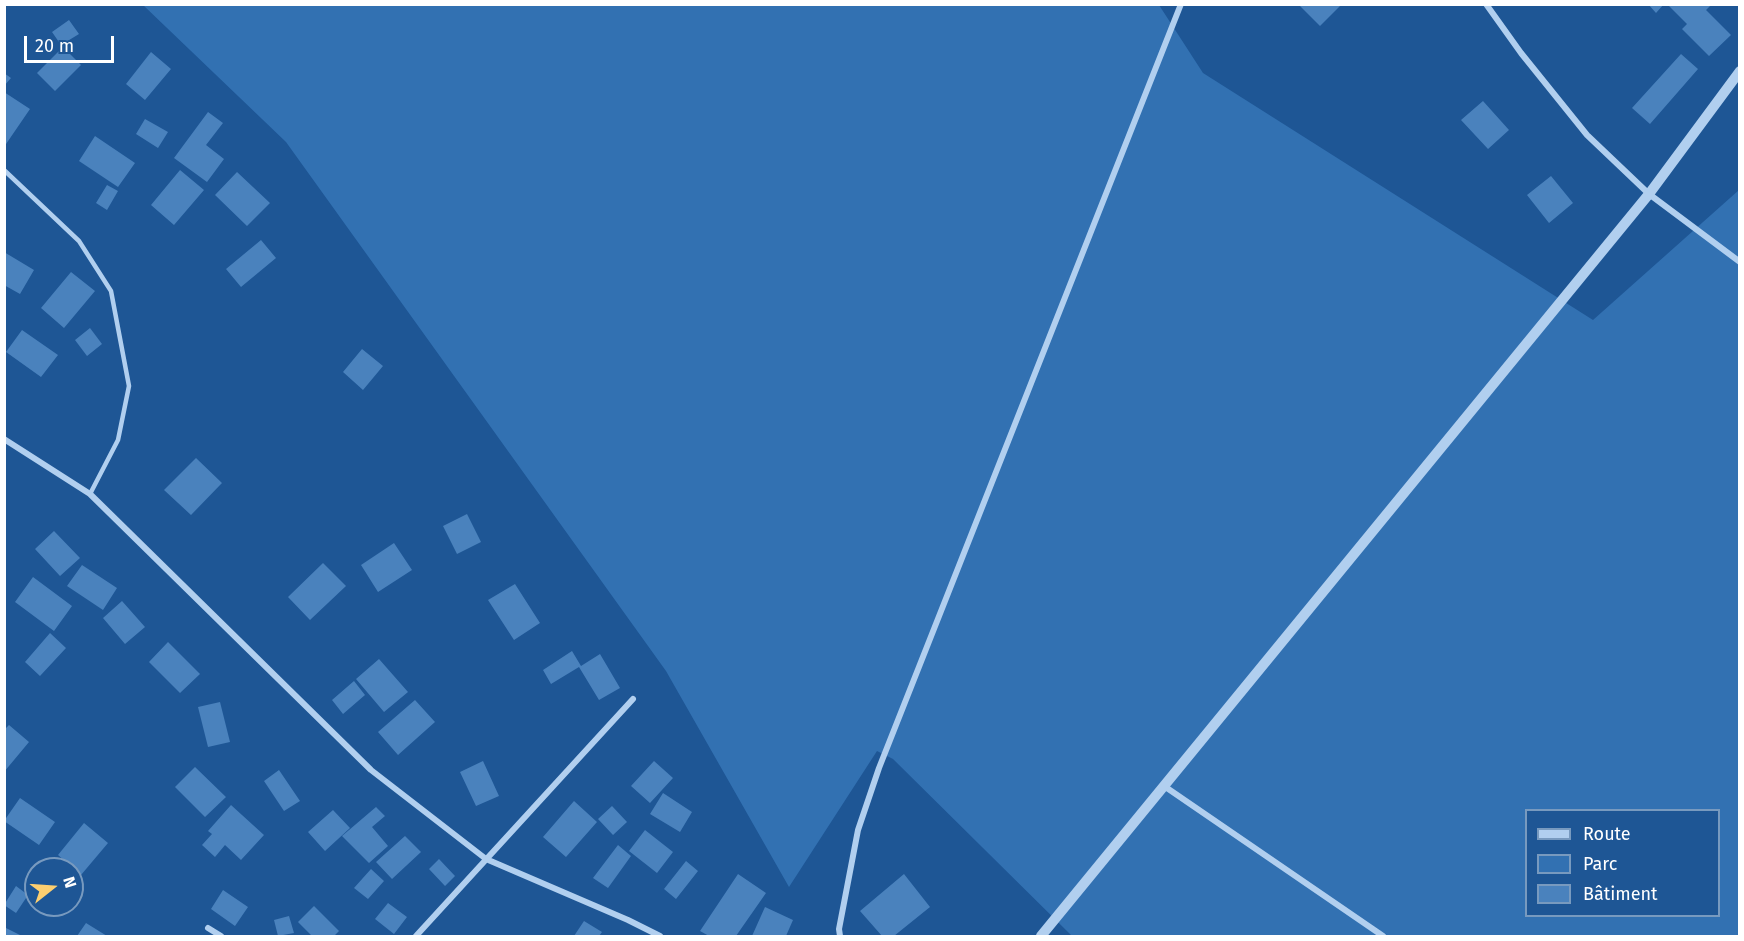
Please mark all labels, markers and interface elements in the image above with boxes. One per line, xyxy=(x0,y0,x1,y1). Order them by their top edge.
scale bar xyxy=(27,24,117,62)
text: 20 m xyxy=(35,35,74,57)
legend xyxy=(1525,809,1720,917)
text: Route xyxy=(1583,823,1631,845)
text: Parc xyxy=(1583,853,1617,875)
north arrow xyxy=(24,857,84,917)
text: N xyxy=(59,874,80,890)
text: Bâtiment xyxy=(1583,883,1658,905)

